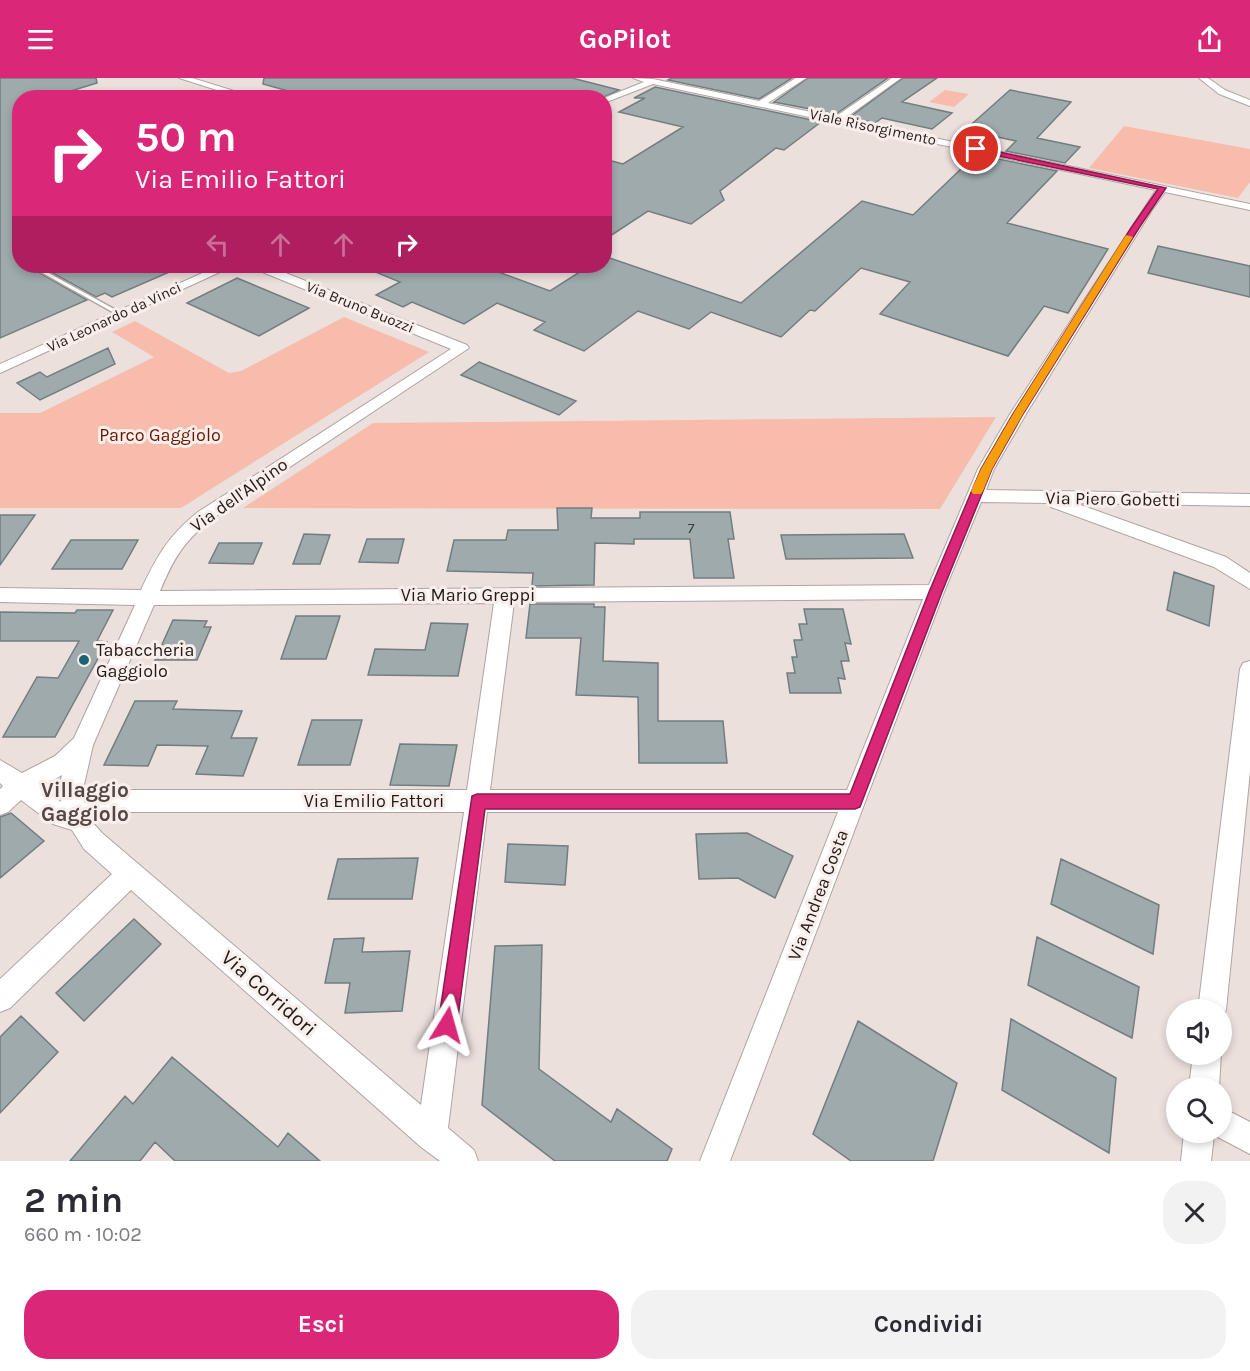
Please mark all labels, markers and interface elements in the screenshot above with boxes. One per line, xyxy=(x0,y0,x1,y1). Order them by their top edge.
icon: menu xyxy=(24,23,57,56)
text: GoPilot xyxy=(579,23,671,55)
icon: share xyxy=(1193,23,1226,56)
street label: Viale Risorgimento xyxy=(808,105,938,149)
text: 50 m xyxy=(135,112,237,162)
icon: right xyxy=(36,114,114,192)
pin xyxy=(950,123,1001,174)
icon: arrive xyxy=(959,132,992,165)
text: Via Emilio Fattori xyxy=(135,163,346,195)
icon: left xyxy=(201,228,234,261)
icon: ahead xyxy=(264,228,297,261)
icon: ahead xyxy=(327,228,360,261)
icon: right xyxy=(390,228,423,261)
street label: Via Bruno Buozzi xyxy=(303,277,417,337)
street label: Via Leonardo da Vinci xyxy=(44,278,184,356)
park label: Parco Gaggiolo xyxy=(99,424,221,446)
street label: Via dell'Alpino xyxy=(186,453,292,537)
street label: Via Piero Gobetti xyxy=(1045,487,1181,511)
house number: 7 xyxy=(687,519,695,537)
street label: Via Mario Greppi xyxy=(401,584,535,606)
place label: Tabaccheria Gaggiolo xyxy=(96,639,194,682)
marker: Tabaccheria Gaggiolo xyxy=(77,653,91,667)
district label: Villaggio Gaggiolo xyxy=(41,778,129,826)
street label: Via Emilio Fattori xyxy=(304,790,444,812)
street label: Via Andrea Costa xyxy=(783,826,853,964)
street label: Via Corridori xyxy=(217,945,321,1041)
position arrow xyxy=(415,993,479,1057)
map controls xyxy=(1166,999,1232,1143)
button: sound xyxy=(1166,999,1232,1065)
button: search xyxy=(1166,1077,1232,1143)
text: 2 min xyxy=(24,1179,123,1221)
button: close xyxy=(1163,1181,1226,1244)
text: 660 m · 10:02 xyxy=(24,1223,142,1246)
button: Esci xyxy=(24,1290,619,1359)
button: Condividi xyxy=(631,1290,1226,1359)

